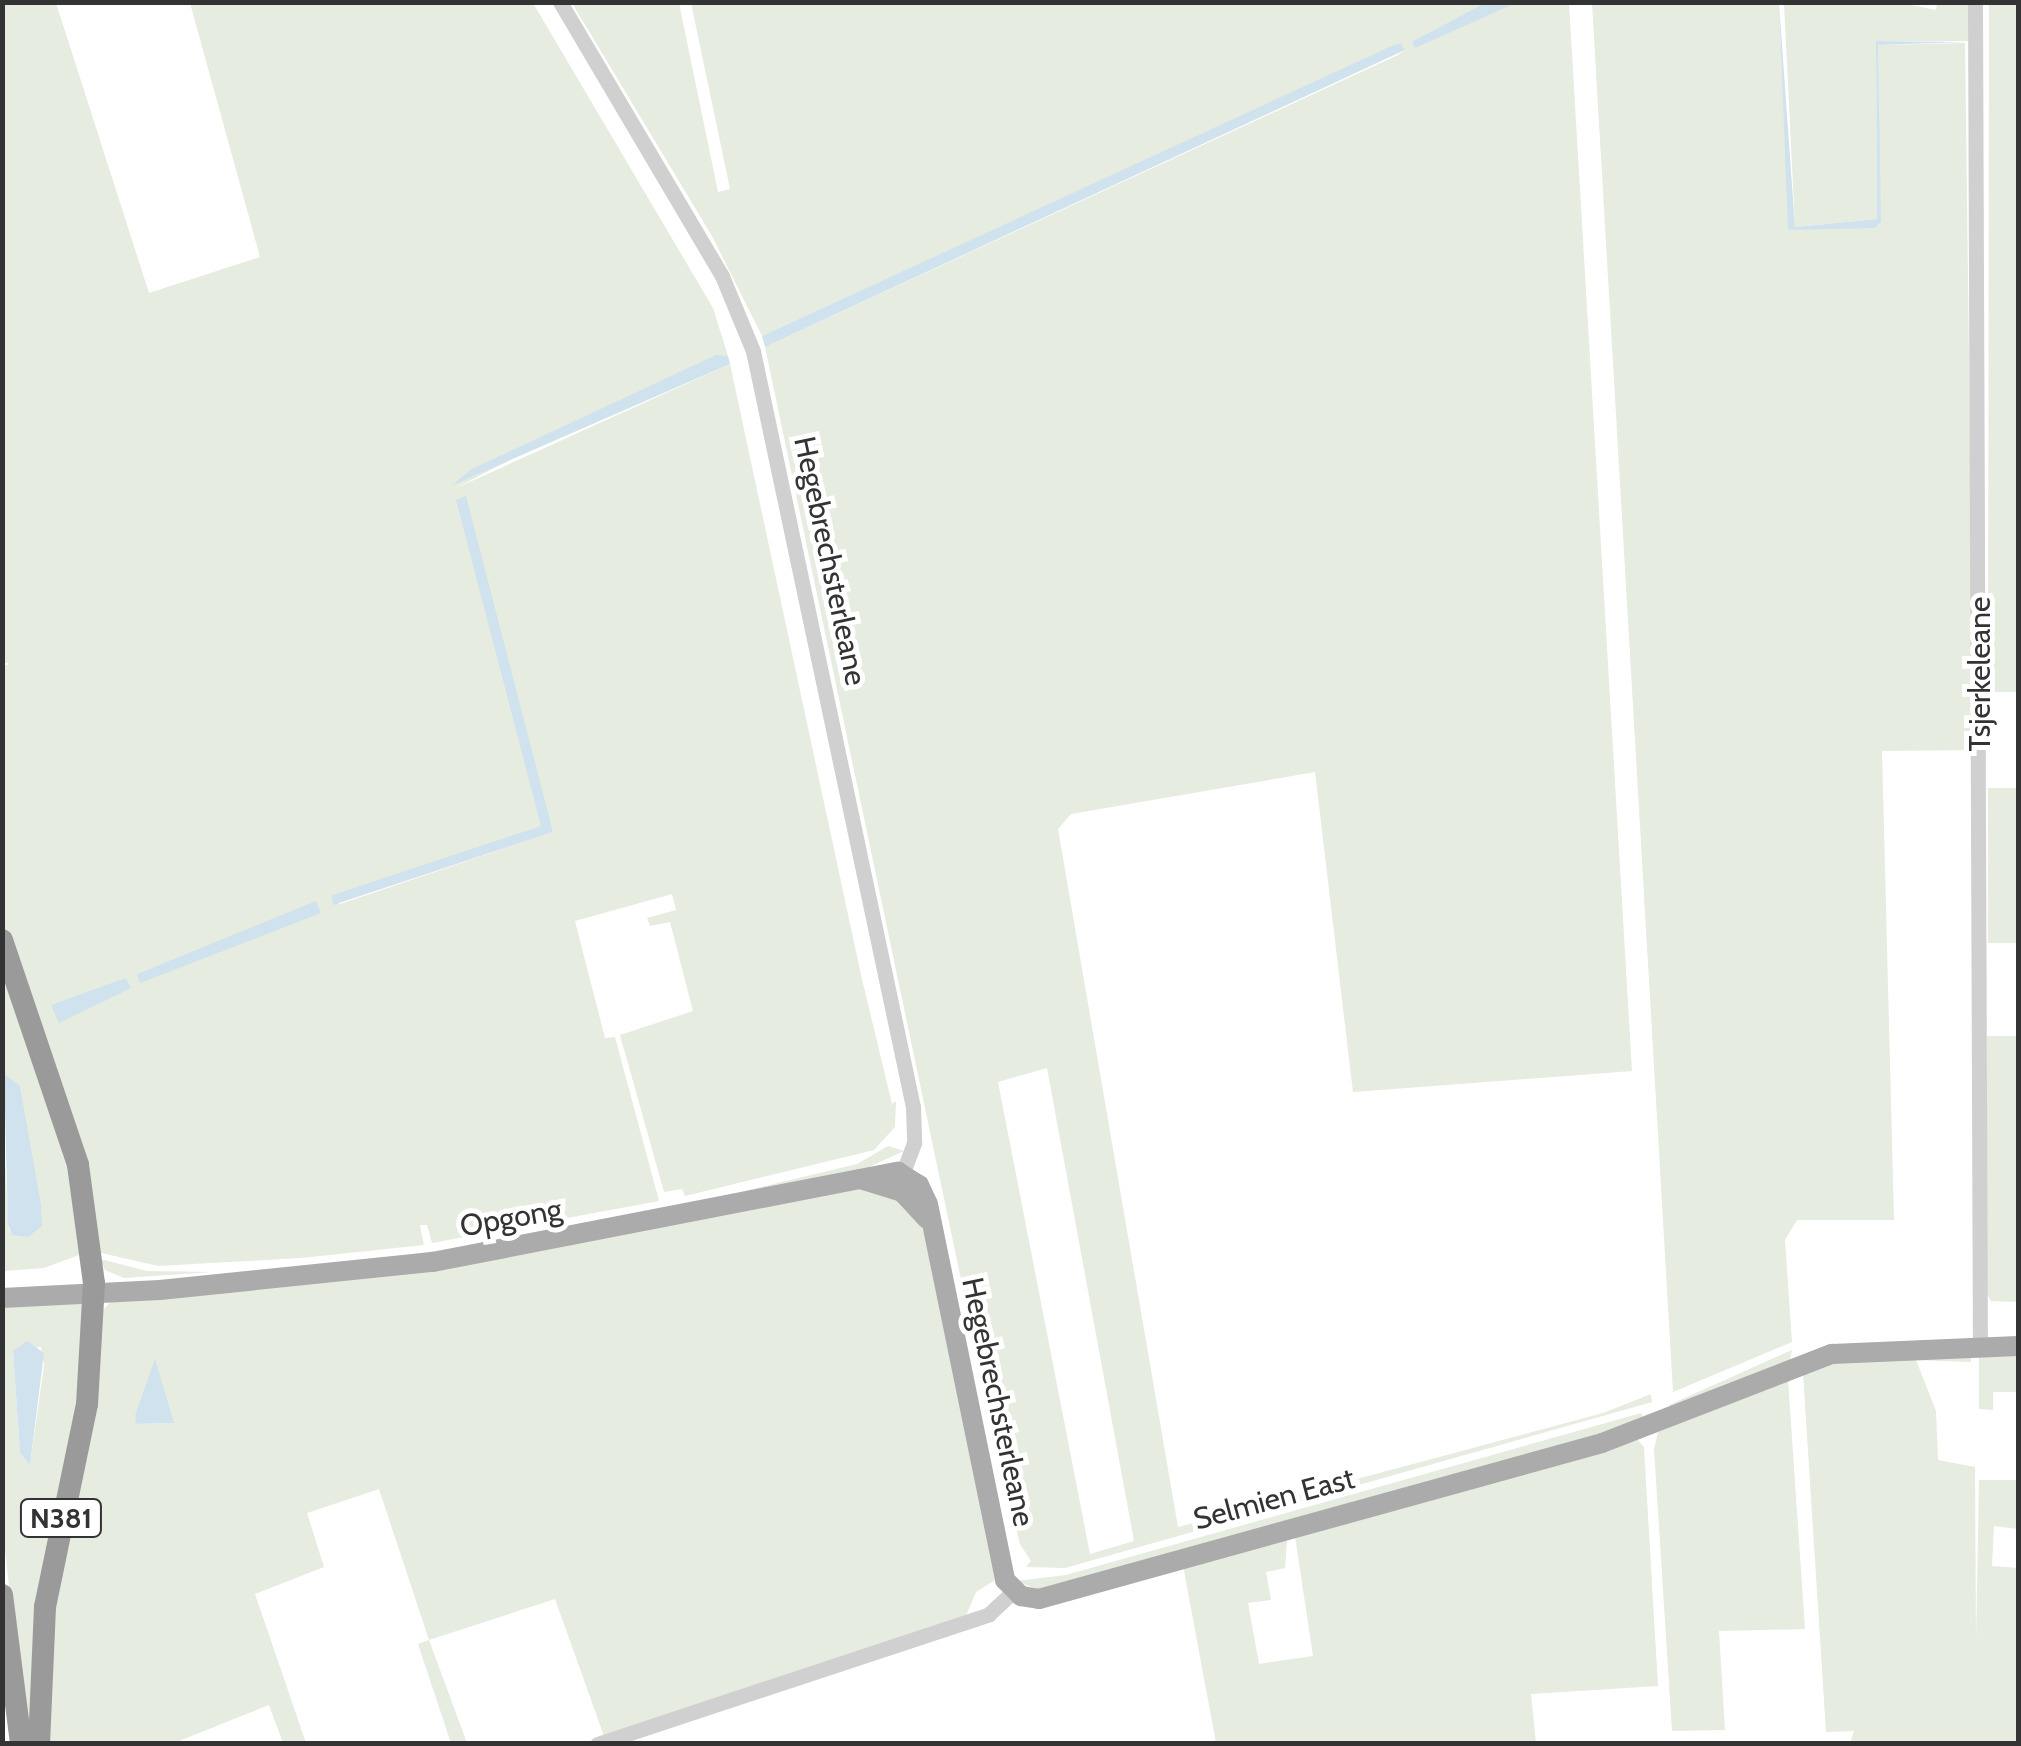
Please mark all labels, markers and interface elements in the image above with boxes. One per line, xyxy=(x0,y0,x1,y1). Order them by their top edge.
street label: Hegebrechsterleane xyxy=(786,433,874,689)
street label: Tsjerkeleane xyxy=(1962,597,1998,751)
street label: Opgong xyxy=(457,1191,565,1245)
street label: Hegebrechsterleane xyxy=(954,1274,1042,1530)
street label: Selmien East xyxy=(1190,1460,1358,1538)
road number: N381 xyxy=(18,1495,104,1541)

